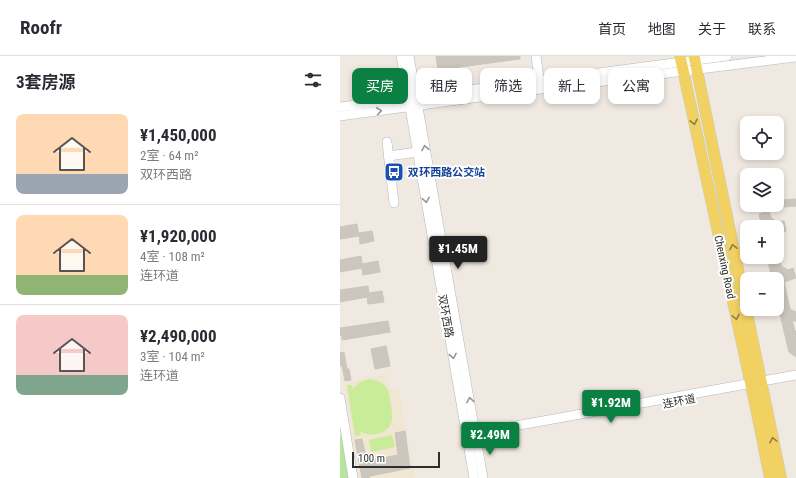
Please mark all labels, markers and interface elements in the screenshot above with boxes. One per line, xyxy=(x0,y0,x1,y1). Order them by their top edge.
text: Roofr xyxy=(20,16,62,39)
text: 首页 xyxy=(598,21,626,37)
text: 地图 xyxy=(648,21,676,37)
text: 关于 xyxy=(698,21,726,37)
text: 联系 xyxy=(748,21,776,37)
chip: 买房 xyxy=(352,68,408,104)
chip: 租房 xyxy=(416,68,472,104)
chip: 筛选 xyxy=(480,68,536,104)
chip: 新上 xyxy=(544,68,600,104)
chip: 公寓 xyxy=(608,68,664,104)
icon: filters xyxy=(302,69,324,91)
text: 3套房源 xyxy=(16,72,76,92)
one-way arrow xyxy=(376,107,382,116)
map controls xyxy=(740,116,784,316)
button: locate xyxy=(740,116,784,160)
one-way arrow xyxy=(689,118,697,125)
text: ¥1,450,000 xyxy=(140,125,217,145)
icon: home xyxy=(48,130,96,178)
one-way arrow xyxy=(422,145,430,151)
text: 2室 · 64 m² xyxy=(140,148,198,163)
bus stop icon: 双环西路公交站 xyxy=(383,161,405,183)
place label: 双环西路公交站 xyxy=(408,166,485,179)
text: 双环西路 xyxy=(140,167,192,182)
button: layers xyxy=(740,168,784,212)
one-way arrow xyxy=(421,197,430,203)
button: + xyxy=(740,220,784,264)
text: ¥1,920,000 xyxy=(140,226,217,246)
icon: home xyxy=(48,231,96,279)
street label: Chenxing Road xyxy=(711,234,738,300)
pin: ¥1.45M xyxy=(425,236,491,270)
text: ¥1.45M xyxy=(438,241,478,256)
one-way arrow xyxy=(730,244,738,251)
text: 4室 · 108 m² xyxy=(140,249,205,264)
text: 连环道 xyxy=(140,268,179,283)
button: − xyxy=(740,272,784,316)
street label: 双环西路 xyxy=(435,293,456,339)
one-way arrow xyxy=(731,314,739,320)
text: ¥2,490,000 xyxy=(140,326,217,346)
icon: home xyxy=(48,331,96,379)
text: 3室 · 104 m² xyxy=(140,349,205,364)
one-way arrow xyxy=(448,353,456,359)
text: 连环道 xyxy=(140,368,179,383)
pin: ¥1.92M xyxy=(578,390,644,424)
street label: 连环道 xyxy=(662,392,697,411)
text: ¥1.92M xyxy=(591,395,631,410)
one-way arrow xyxy=(466,397,475,403)
pin: ¥2.49M xyxy=(457,422,523,456)
text: ¥2.49M xyxy=(470,427,510,442)
one-way arrow xyxy=(770,437,778,443)
scale bar xyxy=(352,450,440,469)
text: 100 m xyxy=(358,452,385,465)

